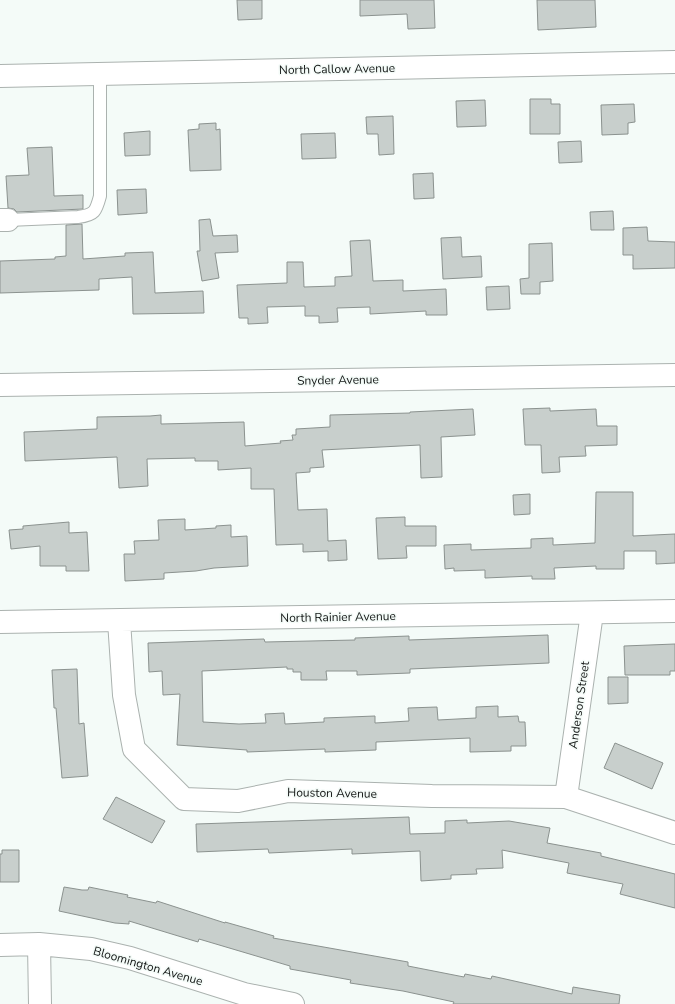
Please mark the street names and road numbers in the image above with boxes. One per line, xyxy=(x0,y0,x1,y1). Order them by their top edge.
street label: North Callow Avenue xyxy=(279,60,395,78)
street label: Snyder Avenue xyxy=(297,371,379,389)
street label: North Rainier Avenue xyxy=(280,608,396,626)
street label: Anderson Street xyxy=(565,659,593,750)
street label: Houston Avenue xyxy=(287,784,377,802)
street label: Bloomington Avenue xyxy=(91,943,205,989)

